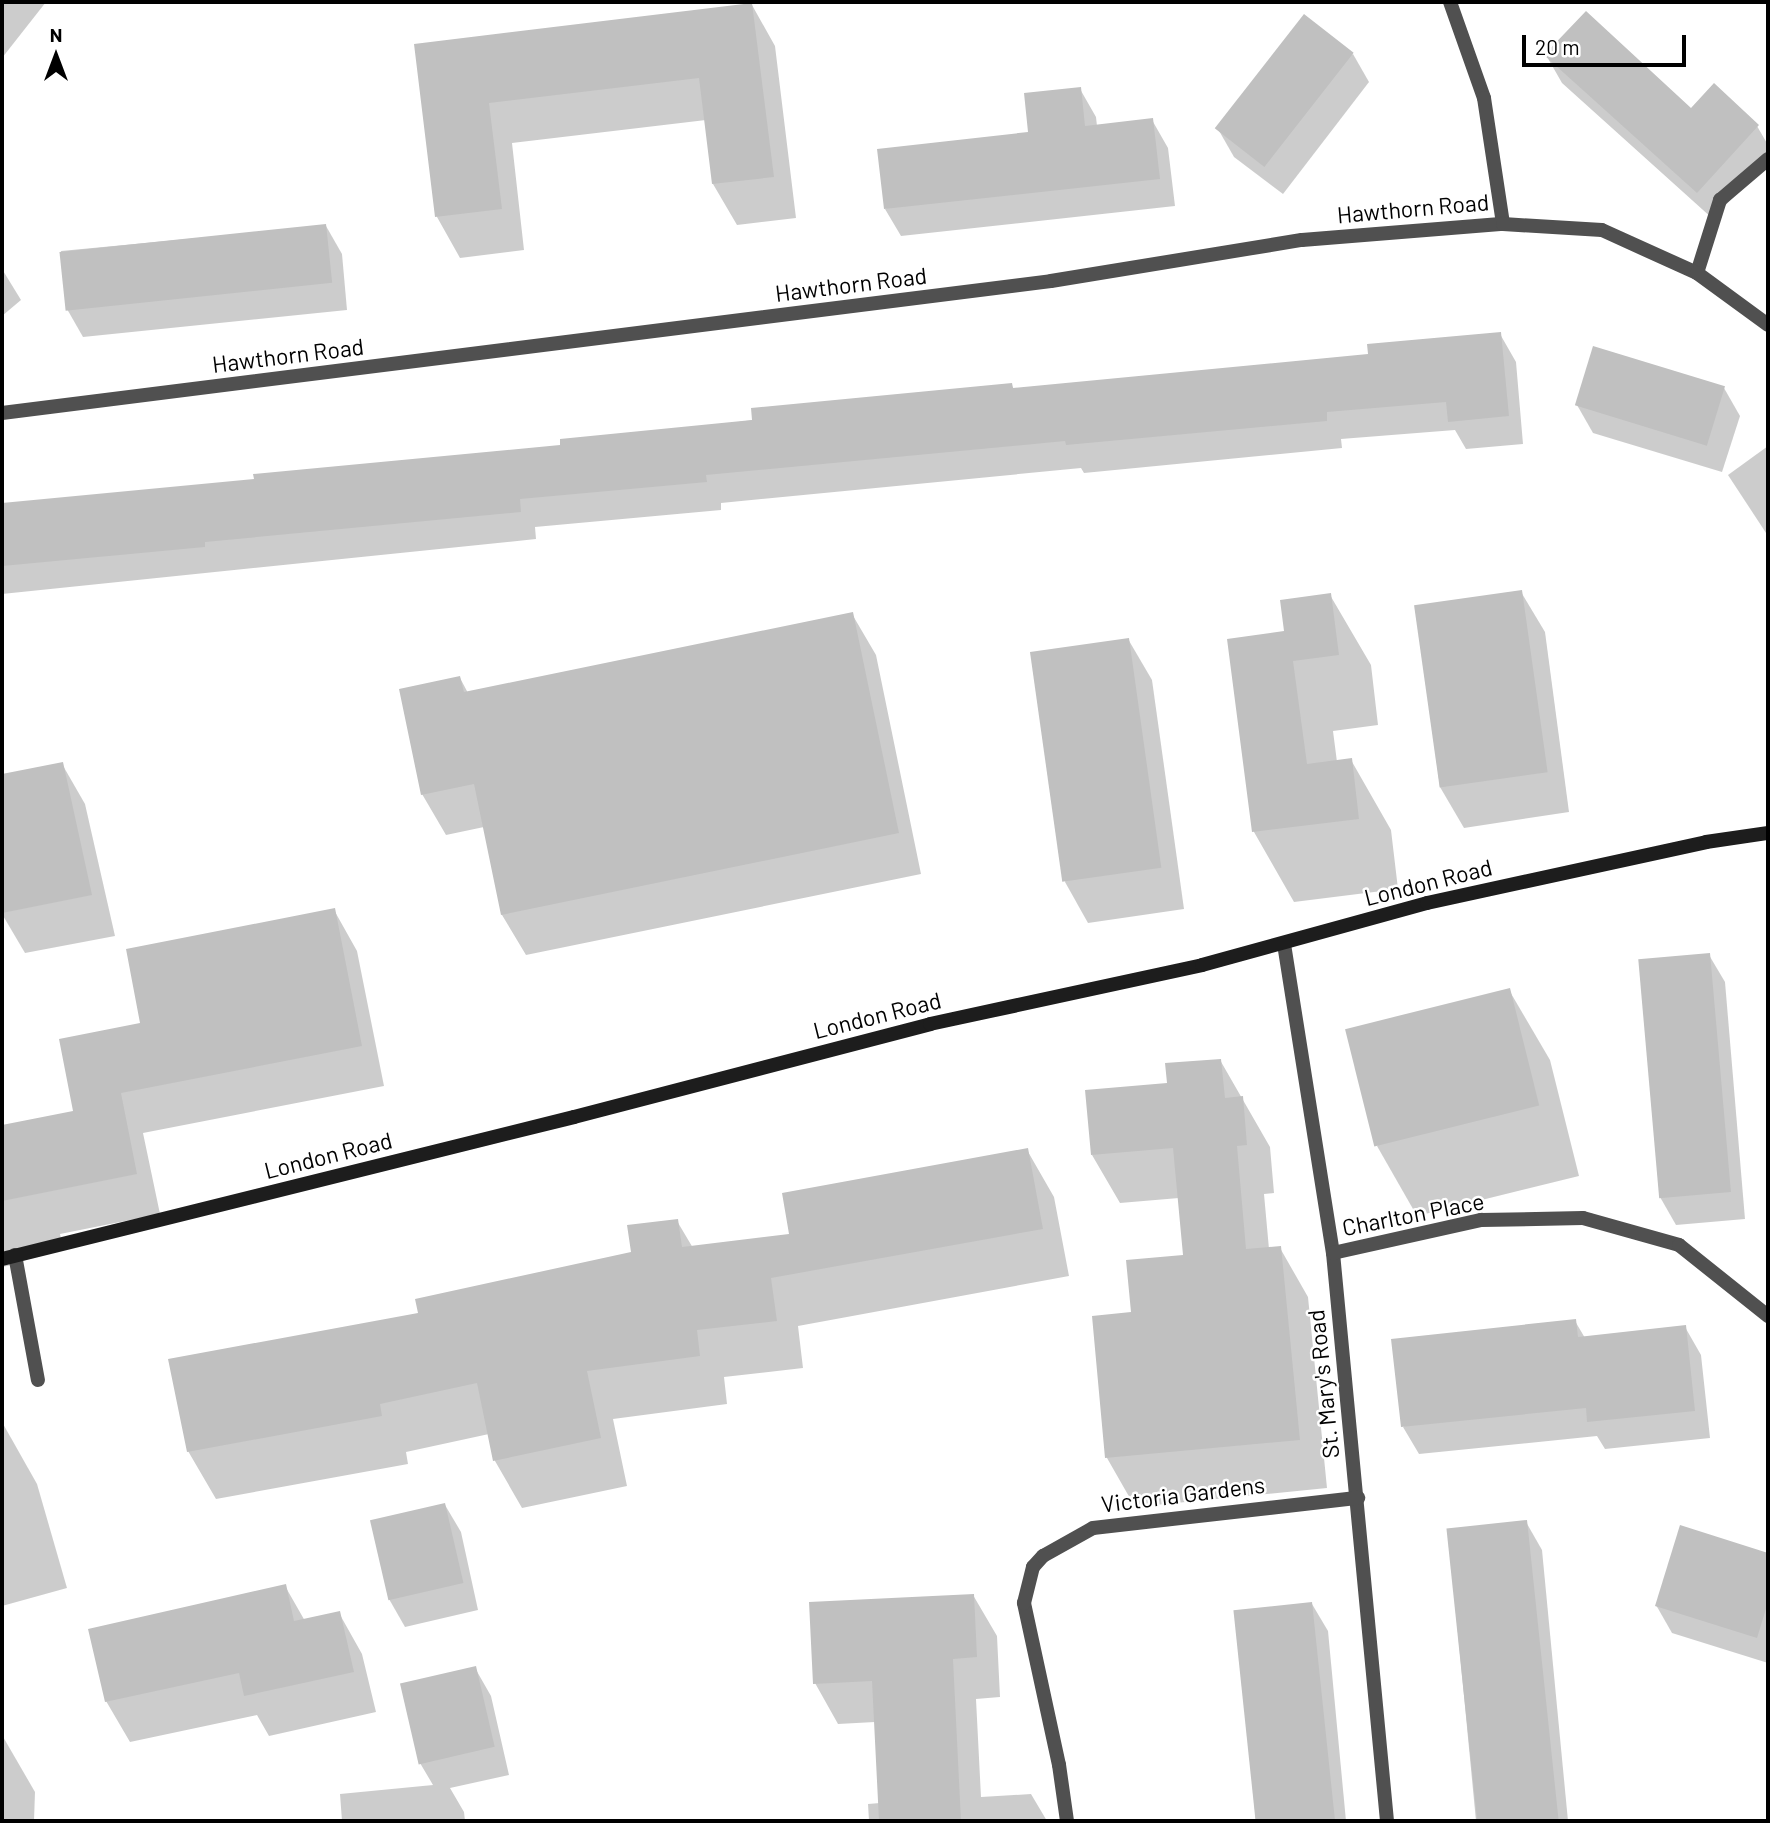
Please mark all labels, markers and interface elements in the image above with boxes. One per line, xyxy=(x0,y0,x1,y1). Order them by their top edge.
north arrow xyxy=(21,21,91,91)
scale bar xyxy=(1525,21,1690,65)
text: N xyxy=(50,23,62,46)
text: 20 m xyxy=(1535,34,1580,59)
street label: Hawthorn Road xyxy=(1336,188,1490,228)
street label: Hawthorn Road xyxy=(774,261,928,307)
street label: Hawthorn Road xyxy=(211,332,365,378)
street label: London Road xyxy=(1361,853,1495,911)
street label: London Road xyxy=(810,986,944,1044)
street label: London Road xyxy=(261,1126,395,1184)
street label: Charlton Place xyxy=(1340,1187,1486,1241)
street label: St. Mary's Road xyxy=(1301,1308,1345,1460)
street label: Victoria Gardens xyxy=(1100,1470,1266,1518)

